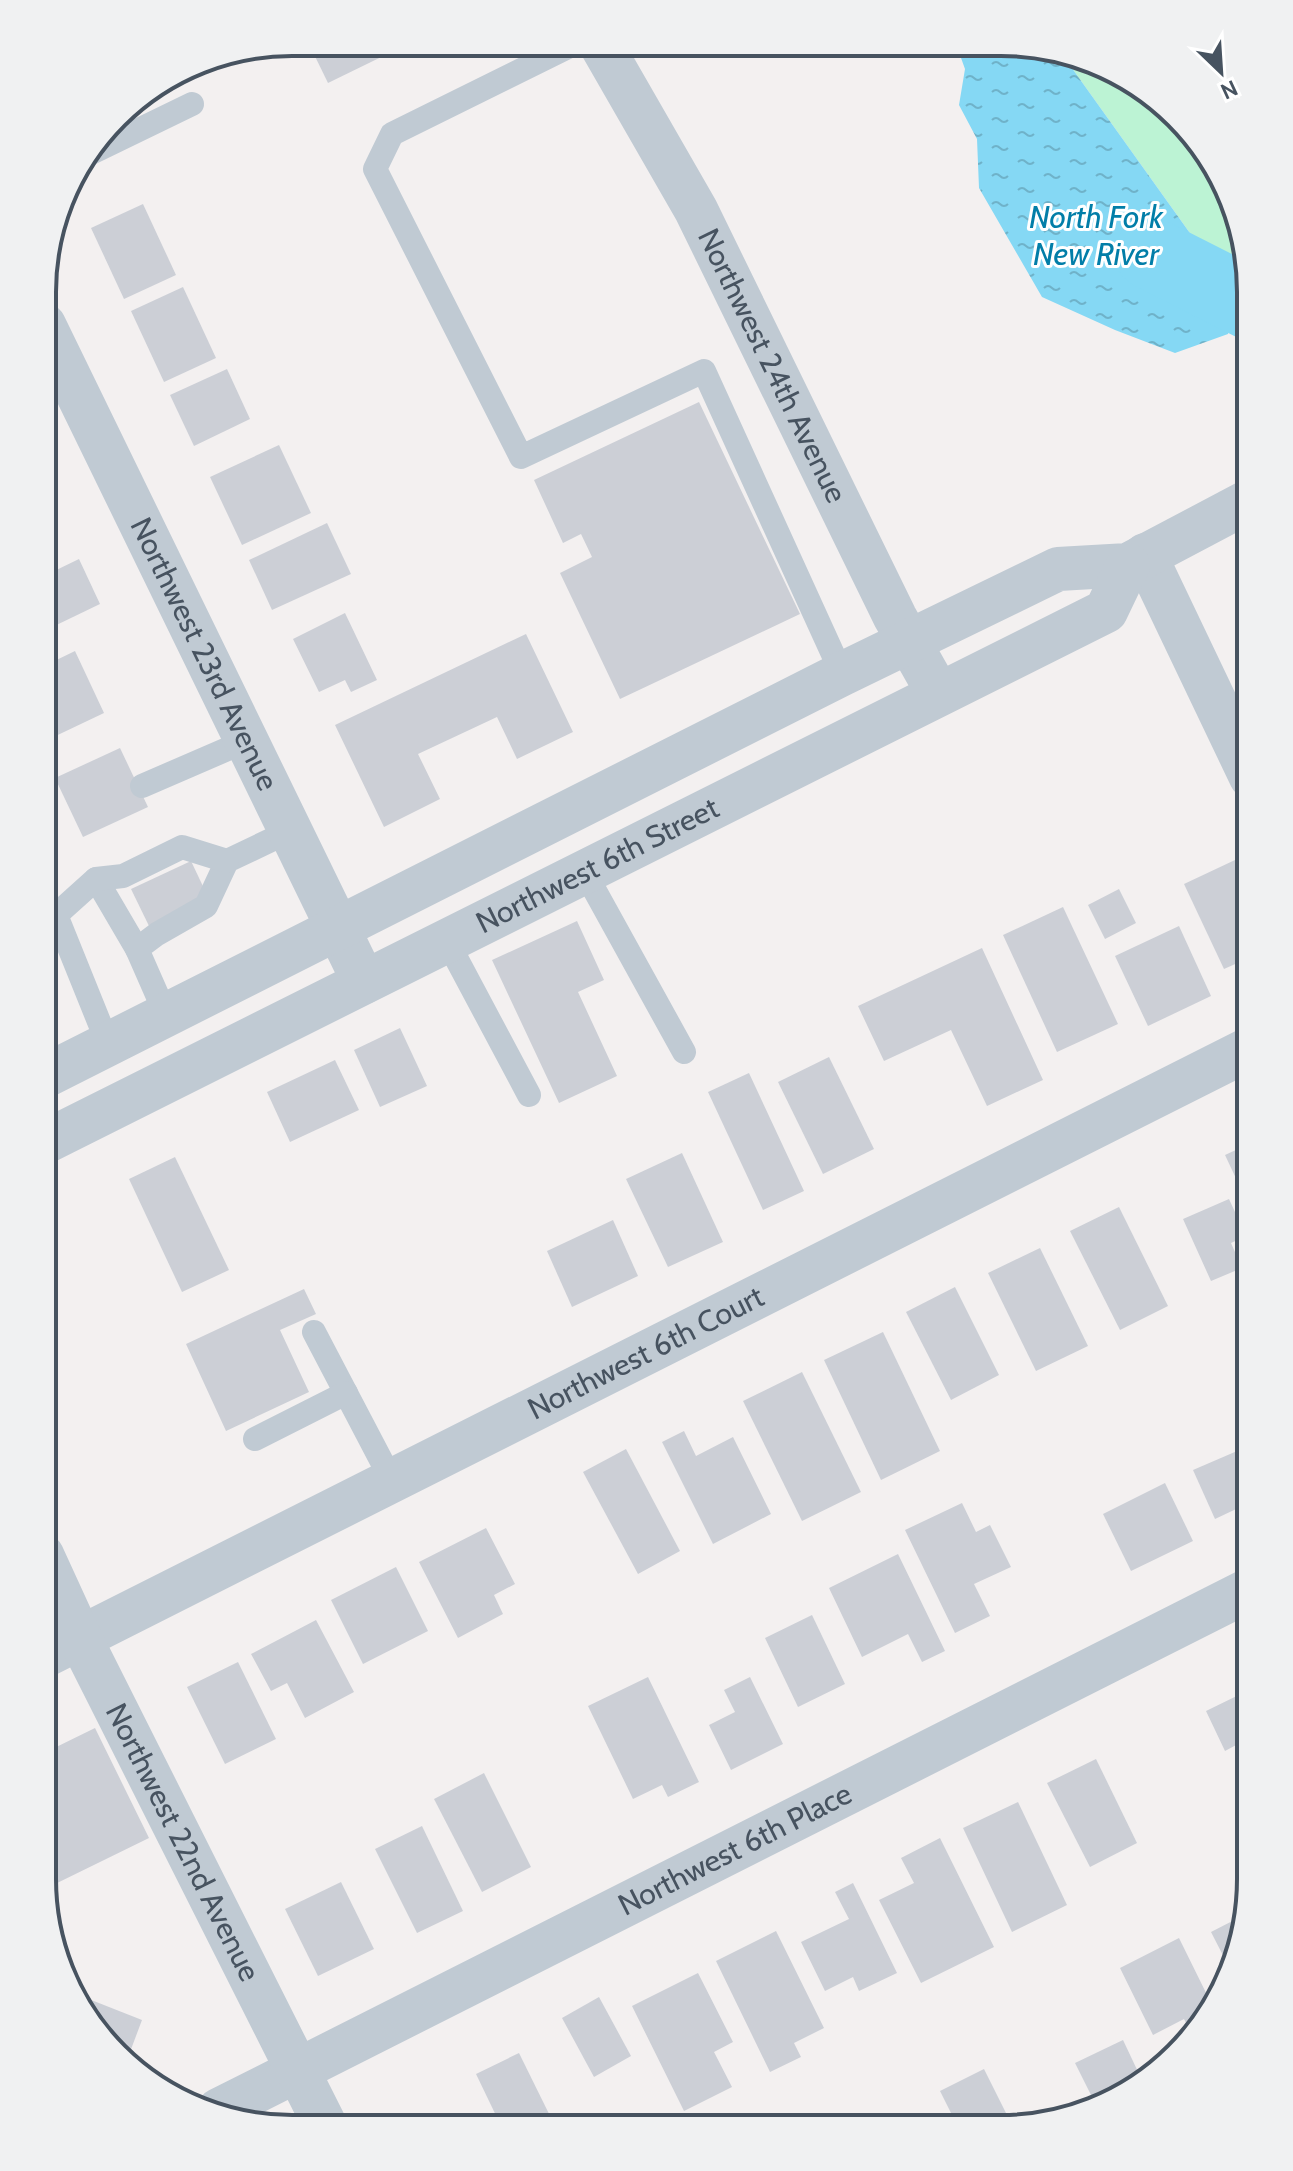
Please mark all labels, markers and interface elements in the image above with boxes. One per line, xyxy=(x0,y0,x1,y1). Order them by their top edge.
north arrow xyxy=(1181,32,1261,112)
text: N xyxy=(1216,74,1242,105)
water label: North Fork New River xyxy=(1029,197,1164,273)
street label: Northwest 24th Avenue xyxy=(690,222,855,509)
street label: Northwest 23rd Avenue xyxy=(123,511,287,796)
street label: Northwest 6th Street xyxy=(470,789,725,941)
street label: Northwest 6th Court xyxy=(521,1278,770,1427)
street label: Northwest 22nd Avenue xyxy=(98,1697,269,1987)
street label: Northwest 6th Place xyxy=(612,1775,858,1923)

